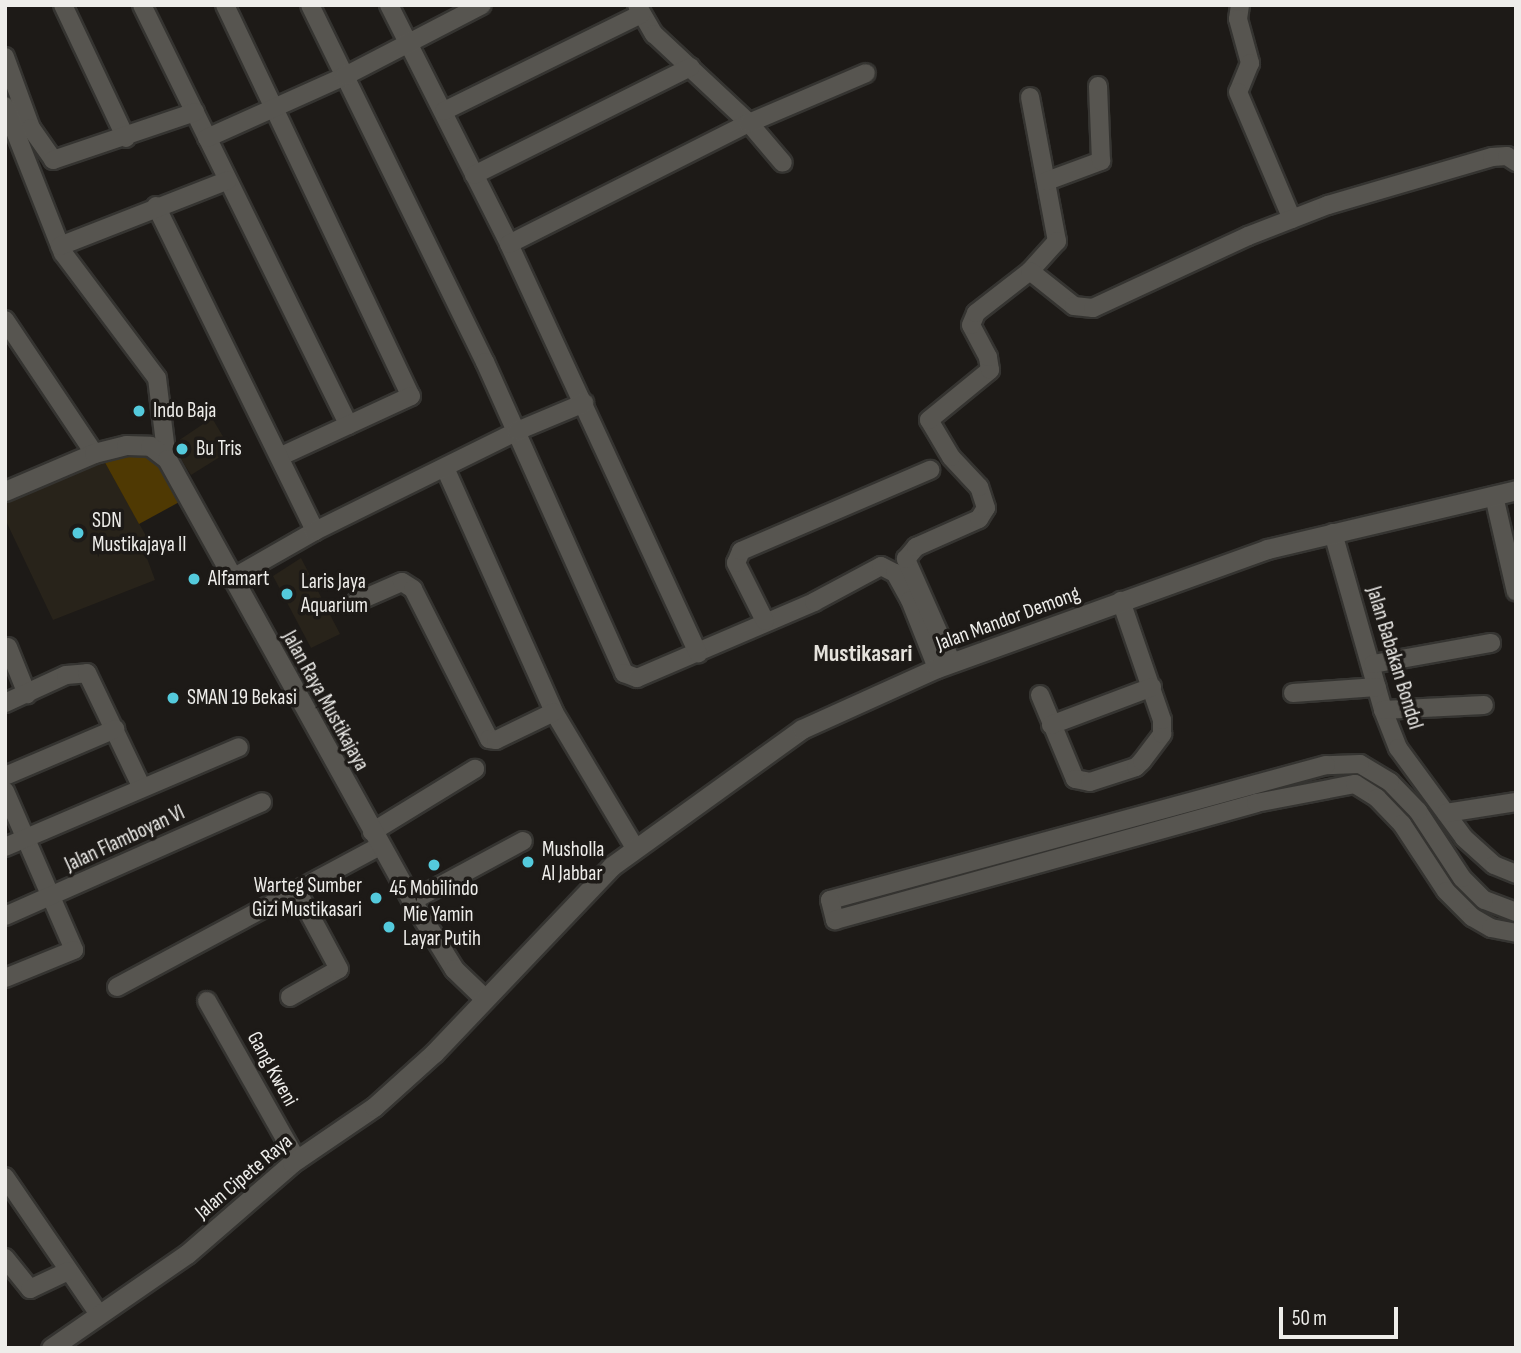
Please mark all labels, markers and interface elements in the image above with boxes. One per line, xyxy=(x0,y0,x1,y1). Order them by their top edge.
place label: Indo Baja xyxy=(153,398,216,424)
marker: Indo Baja xyxy=(131,403,147,419)
place label: Bu Tris xyxy=(196,436,242,462)
marker: Bu Tris xyxy=(174,441,190,457)
place label: SDN Mustikajaya II xyxy=(92,508,187,558)
marker: SDN Mustikajaya II xyxy=(70,525,86,541)
place label: Alfamart xyxy=(208,566,269,592)
place label: Laris Jaya Aquarium xyxy=(301,569,368,619)
marker: Alfamart xyxy=(186,571,202,587)
street label: Jalan Mandor Demong xyxy=(933,581,1083,657)
street label: Jalan Babakan Bondol xyxy=(1360,584,1428,732)
marker: Laris Jaya Aquarium xyxy=(279,586,295,602)
street label: Jalan Raya Mustikajaya xyxy=(276,627,374,775)
district label: Mustikasari xyxy=(814,640,912,668)
place label: SMAN 19 Bekasi xyxy=(187,685,297,711)
marker: SMAN 19 Bekasi xyxy=(165,690,181,706)
street label: Jalan Flamboyan VI xyxy=(61,800,189,878)
place label: Musholla Al Jabbar xyxy=(542,837,604,887)
marker: Musholla Al Jabbar xyxy=(520,854,536,870)
marker: 45 Mobilindo xyxy=(426,857,442,873)
place label: Warteg Sumber Gizi Mustikasari xyxy=(252,873,362,923)
place label: 45 Mobilindo xyxy=(389,876,479,902)
marker: Warteg Sumber Gizi Mustikasari xyxy=(368,890,384,906)
place label: Mie Yamin Layar Putih xyxy=(403,902,481,952)
marker: Mie Yamin Layar Putih xyxy=(381,919,397,935)
street label: Gang Kweni xyxy=(241,1027,303,1111)
street label: Jalan Cipete Raya xyxy=(190,1129,298,1225)
scale bar xyxy=(1283,1294,1402,1338)
text: 50 m xyxy=(1292,1306,1327,1331)

